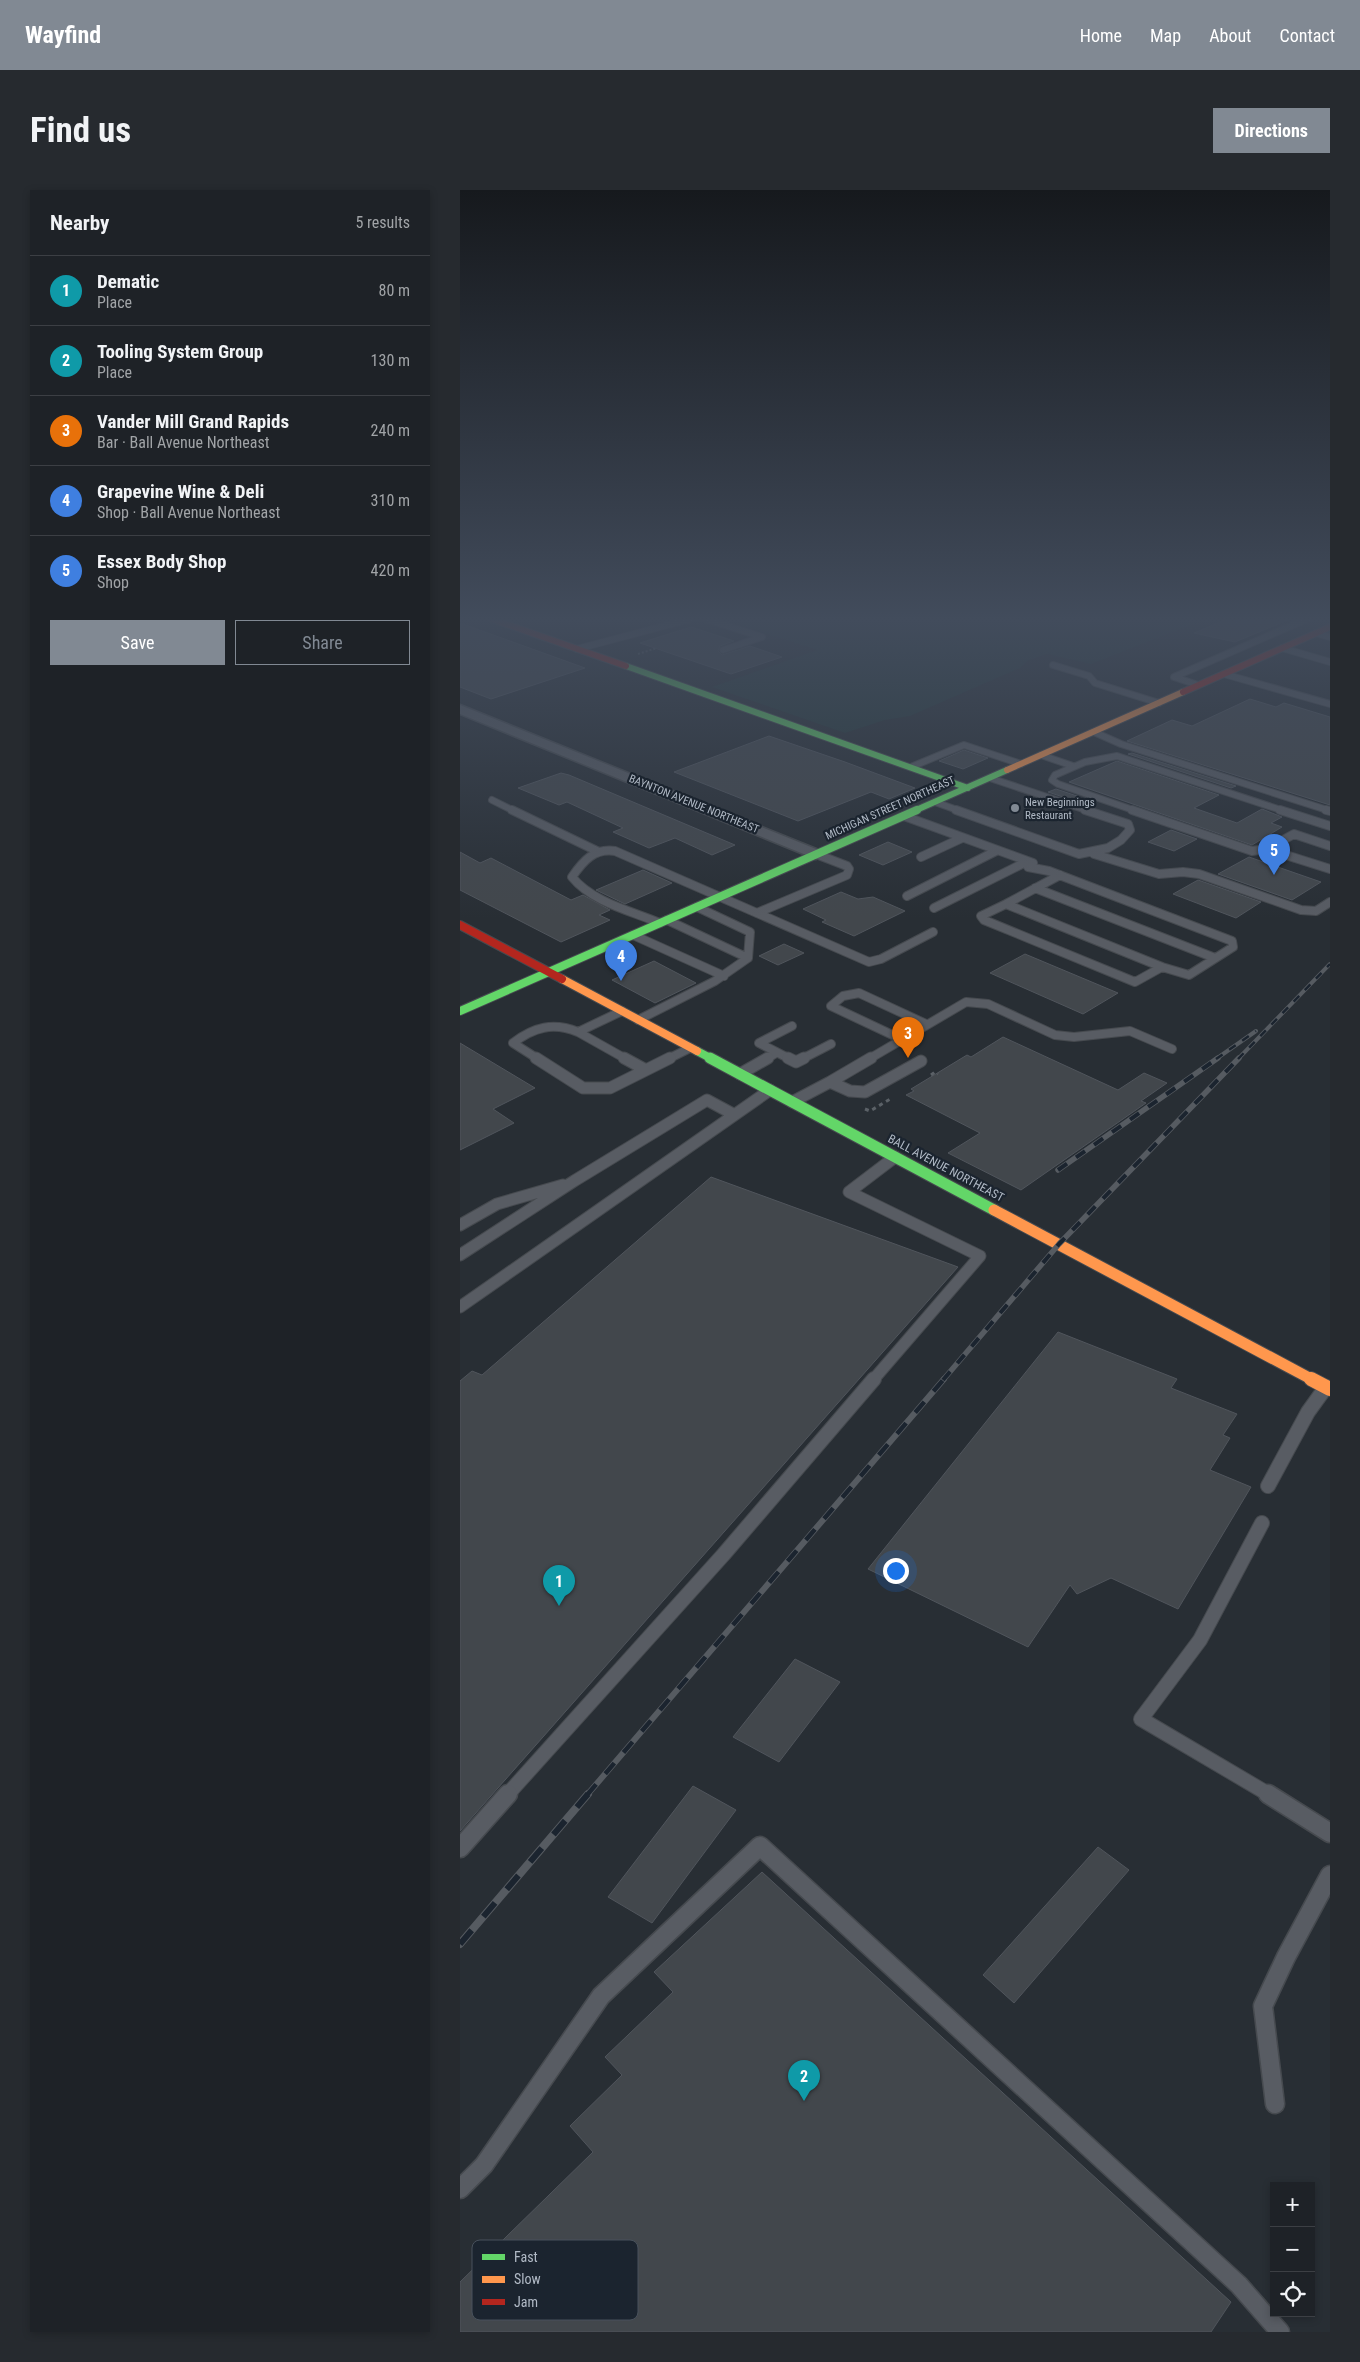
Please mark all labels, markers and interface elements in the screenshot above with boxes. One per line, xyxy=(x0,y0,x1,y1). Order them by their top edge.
text: Wayfind xyxy=(25,21,101,49)
text: Home xyxy=(1080,25,1122,46)
text: Map xyxy=(1150,25,1181,46)
text: About xyxy=(1209,25,1251,46)
text: Contact xyxy=(1279,25,1335,46)
button: Directions xyxy=(1213,108,1330,153)
text: Find us xyxy=(30,110,131,151)
text: Nearby xyxy=(50,211,109,235)
text: 5 results xyxy=(355,213,410,232)
text: Dematic xyxy=(97,270,159,293)
text: 1 xyxy=(62,281,70,300)
text: 80 m xyxy=(378,281,410,300)
text: Place xyxy=(97,293,132,312)
text: Tooling System Group xyxy=(97,340,263,363)
text: 2 xyxy=(62,351,70,370)
text: 130 m xyxy=(371,351,410,370)
text: Place xyxy=(97,363,132,382)
text: Vander Mill Grand Rapids xyxy=(97,410,289,433)
text: 3 xyxy=(62,421,70,440)
text: 240 m xyxy=(371,421,410,440)
text: Bar · Ball Avenue Northeast xyxy=(97,433,270,452)
text: Grapevine Wine & Deli xyxy=(97,480,264,503)
text: 4 xyxy=(62,491,70,510)
text: 310 m xyxy=(371,491,410,510)
text: Shop · Ball Avenue Northeast xyxy=(97,503,280,522)
text: Essex Body Shop xyxy=(97,550,226,573)
text: 5 xyxy=(62,561,70,580)
text: 420 m xyxy=(371,561,410,580)
text: Shop xyxy=(97,573,129,592)
button: Save xyxy=(50,620,225,665)
button: Share xyxy=(235,620,410,665)
street label: BAYNTON AVENUE NORTHEAST xyxy=(627,772,761,836)
street label: MICHIGAN STREET NORTHEAST xyxy=(823,773,957,842)
place label: New Beginnings Restaurant xyxy=(1025,796,1095,822)
marker: New Beginnings Restaurant xyxy=(1009,802,1021,814)
pin: 5 xyxy=(1258,834,1290,875)
pin: 4 xyxy=(605,940,637,981)
pin: 3 xyxy=(892,1017,924,1058)
street label: BALL AVENUE NORTHEAST xyxy=(886,1131,1006,1205)
your location xyxy=(883,1558,909,1584)
pin: 1 xyxy=(543,1565,575,1606)
pin: 2 xyxy=(788,2060,820,2101)
map controls xyxy=(1270,2182,1315,2317)
button: + xyxy=(1270,2182,1315,2227)
button: − xyxy=(1270,2227,1315,2272)
legend xyxy=(472,2240,638,2320)
text: Fast xyxy=(514,2249,538,2265)
text: Slow xyxy=(514,2271,541,2287)
button: locate xyxy=(1270,2272,1315,2317)
text: Jam xyxy=(514,2294,538,2310)

